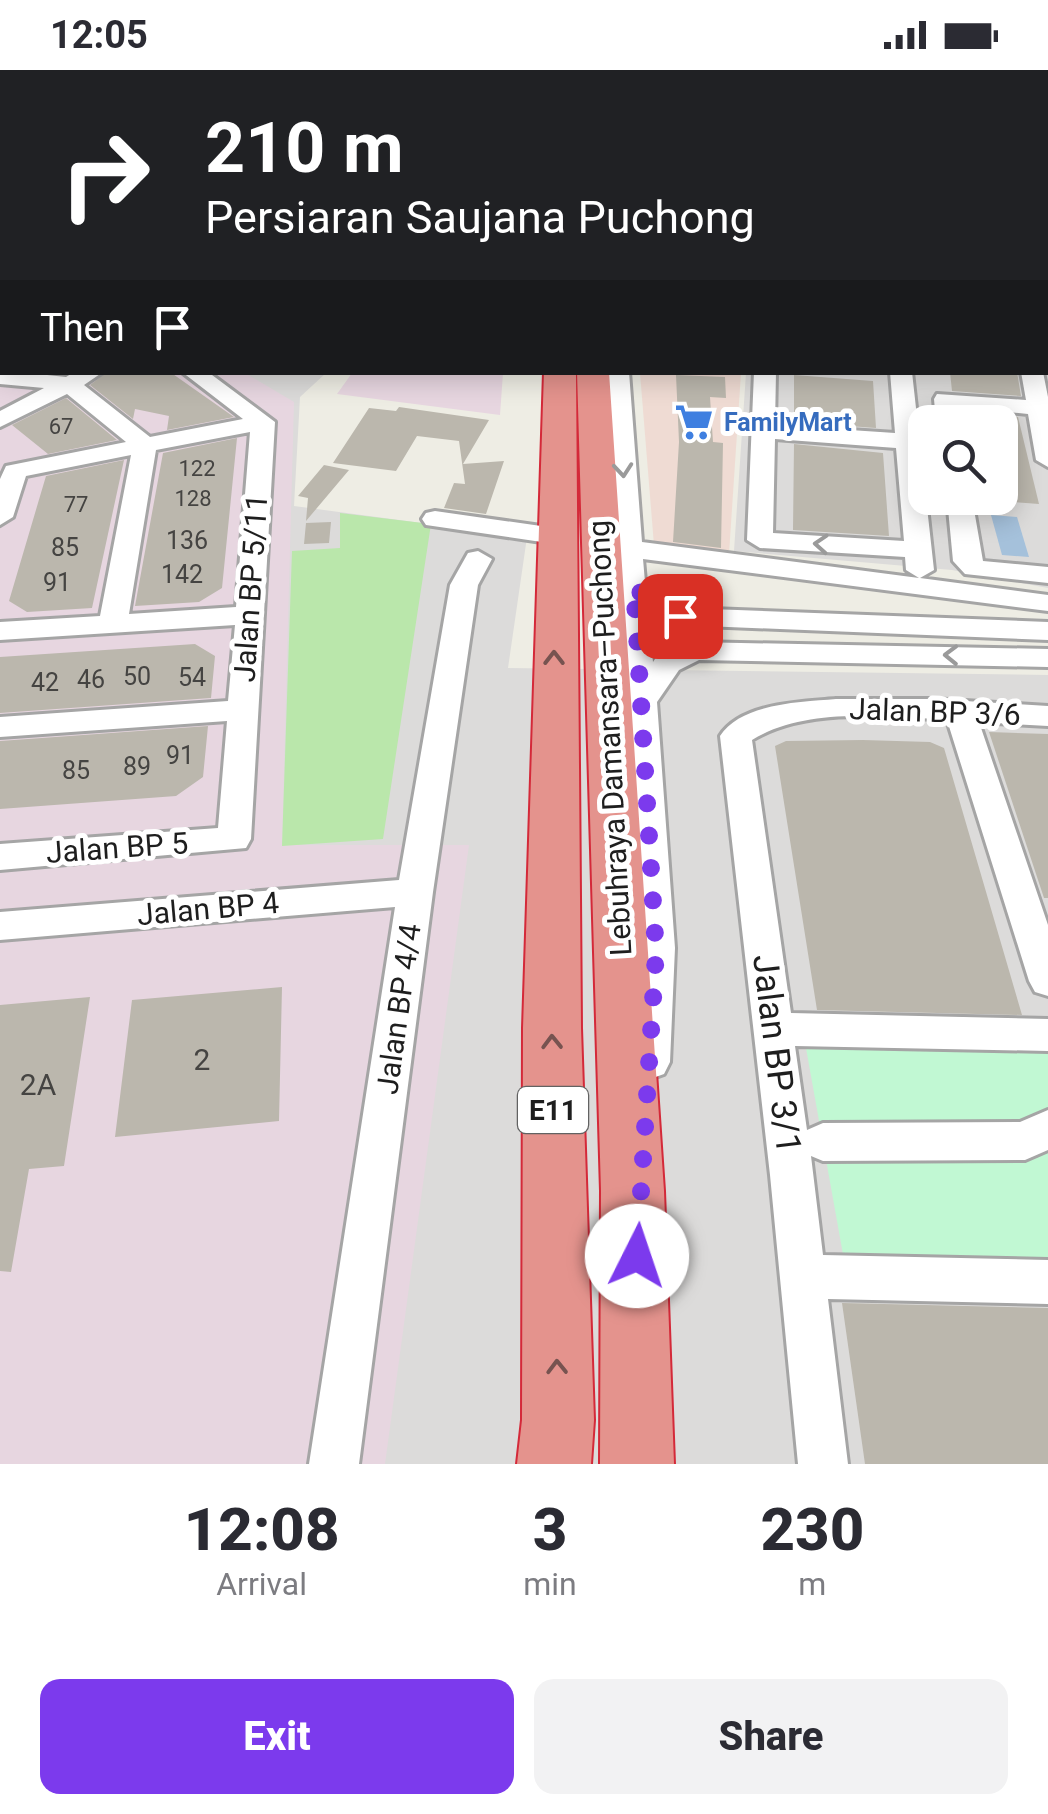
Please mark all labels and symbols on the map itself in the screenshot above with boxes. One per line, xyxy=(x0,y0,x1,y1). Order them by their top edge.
supermarket icon: FamilyMart xyxy=(673,401,715,443)
place label: FamilyMart xyxy=(724,408,852,437)
house number: 67 xyxy=(49,414,73,439)
house number: 122 xyxy=(178,456,216,481)
one-way arrow xyxy=(611,462,633,478)
house number: 128 xyxy=(174,486,212,511)
house number: 77 xyxy=(64,492,88,517)
street label: Jalan BP 5/11 xyxy=(226,493,275,683)
street label: Lebuhraya Damansara–Puchong xyxy=(581,519,638,957)
house number: 136 xyxy=(166,526,208,555)
house number: 85 xyxy=(51,533,79,562)
one-way arrow xyxy=(813,534,829,555)
house number: 142 xyxy=(161,560,203,589)
house number: 91 xyxy=(43,568,71,597)
pin xyxy=(638,574,723,659)
one-way arrow xyxy=(942,644,958,666)
one-way arrow xyxy=(543,650,565,666)
house number: 50 xyxy=(123,662,151,691)
house number: 54 xyxy=(178,663,206,692)
house number: 46 xyxy=(77,665,105,694)
house number: 42 xyxy=(31,668,59,697)
street label: Jalan BP 3/6 xyxy=(849,691,1021,732)
house number: 91 xyxy=(166,741,194,770)
house number: 89 xyxy=(123,752,151,781)
house number: 85 xyxy=(62,756,90,785)
street label: Jalan BP 5 xyxy=(45,825,189,870)
street label: Jalan BP 4 xyxy=(135,885,281,932)
street label: Jalan BP 4/4 xyxy=(369,921,428,1096)
street label: Jalan BP 3/1 xyxy=(744,952,809,1156)
one-way arrow xyxy=(541,1033,563,1048)
house number: 2 xyxy=(194,1042,210,1077)
house number: 2A xyxy=(20,1067,57,1102)
road number: E11 xyxy=(518,1087,588,1133)
position arrow xyxy=(585,1204,689,1308)
one-way arrow xyxy=(546,1358,568,1374)

